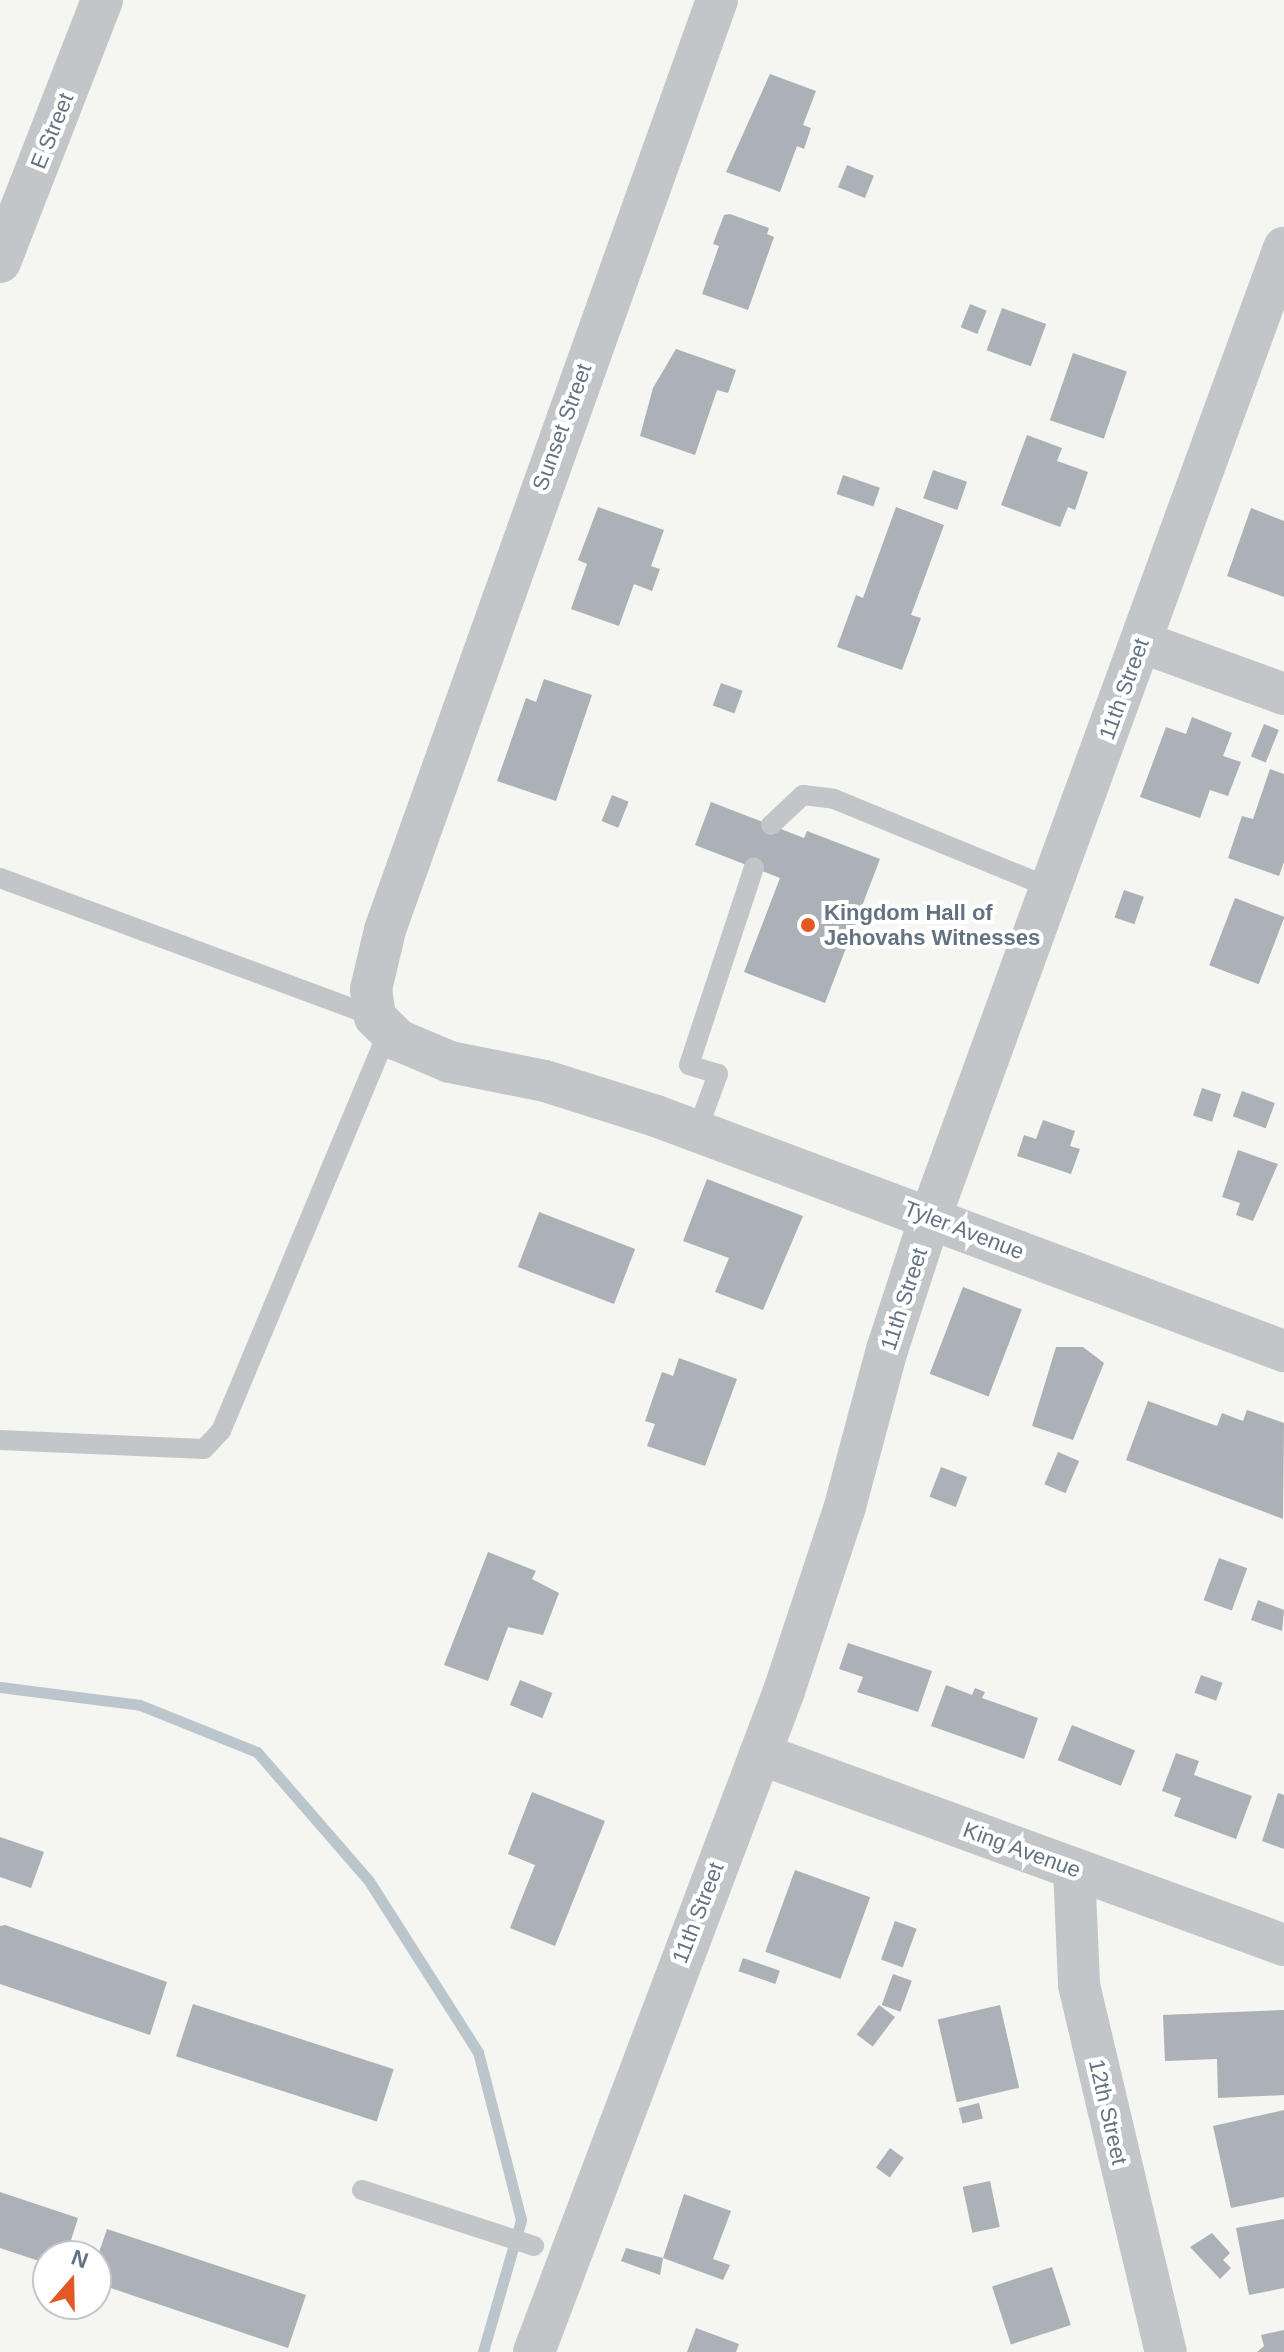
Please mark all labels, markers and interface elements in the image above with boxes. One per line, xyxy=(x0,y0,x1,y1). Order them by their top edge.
street label: E Street xyxy=(25,89,79,173)
street label: Sunset Street xyxy=(527,360,597,494)
street label: 11th Street xyxy=(1093,635,1155,743)
place label: Kingdom Hall of Jehovahs Witnesses xyxy=(824,899,1040,950)
marker: Kingdom Hall of Jehovahs Witnesses xyxy=(799,916,817,934)
street label: Tyler Avenue xyxy=(900,1195,1028,1265)
street label: 11th Street xyxy=(875,1245,933,1353)
street label: King Avenue xyxy=(959,1816,1085,1884)
street label: 11th Street xyxy=(667,1859,729,1967)
street label: 12th Street xyxy=(1083,2057,1133,2167)
north arrow xyxy=(32,2240,112,2320)
text: N xyxy=(68,2244,91,2273)

